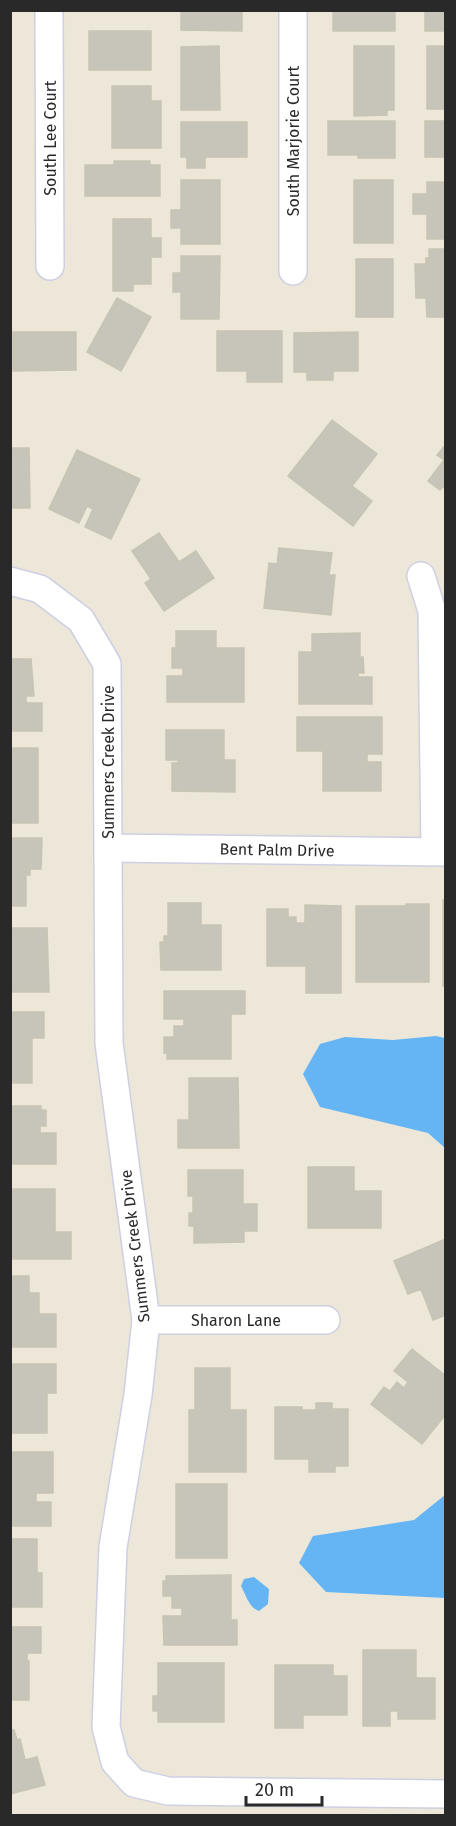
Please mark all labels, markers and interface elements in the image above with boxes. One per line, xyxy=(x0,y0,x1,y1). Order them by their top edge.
street label: South Marjorie Court xyxy=(284,65,303,216)
street label: South Lee Court xyxy=(41,80,60,196)
street label: Summers Creek Drive xyxy=(99,685,118,839)
street label: Bent Palm Drive xyxy=(219,839,335,861)
street label: Summers Creek Drive xyxy=(116,1169,154,1323)
street label: Sharon Lane xyxy=(191,1311,281,1330)
scale bar xyxy=(246,1769,322,1807)
text: 20 m xyxy=(255,1779,294,1801)

